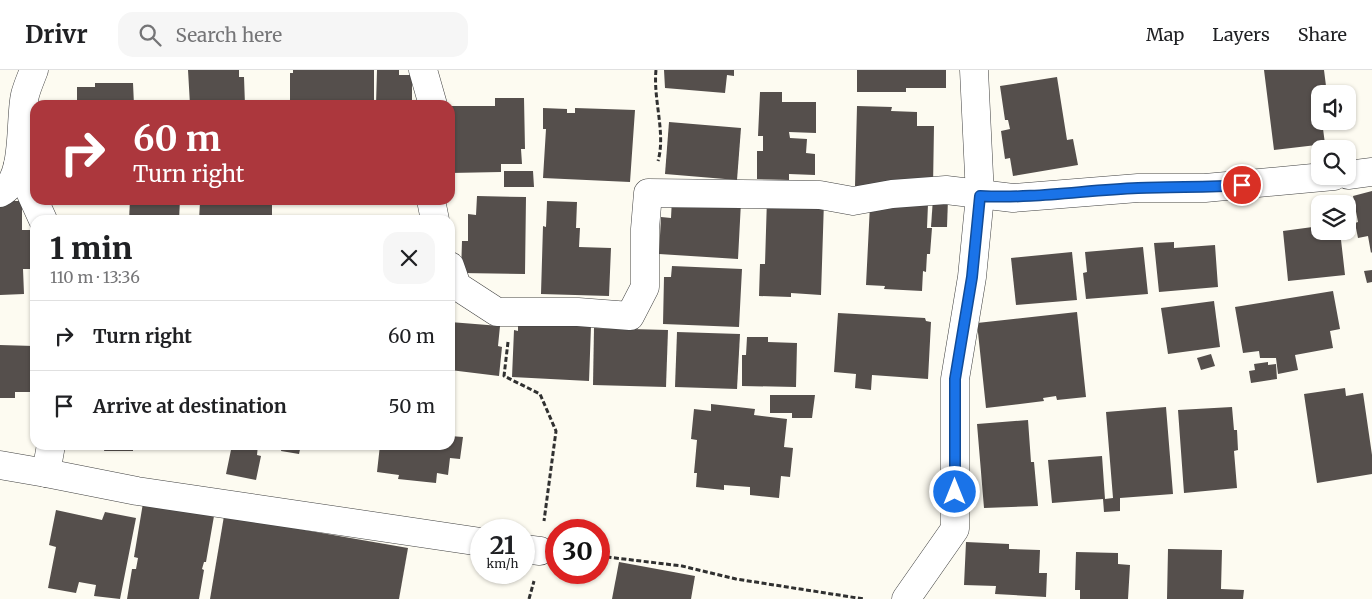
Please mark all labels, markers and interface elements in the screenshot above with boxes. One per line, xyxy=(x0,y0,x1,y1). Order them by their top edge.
search box xyxy=(118,12,468,57)
text: Drivr xyxy=(25,19,88,50)
icon: search xyxy=(136,21,164,49)
text: Search here xyxy=(176,23,282,47)
text: Map xyxy=(1146,23,1184,46)
text: Layers xyxy=(1212,23,1270,46)
text: Share xyxy=(1298,23,1347,46)
map controls xyxy=(1311,85,1356,240)
button: sound xyxy=(1311,85,1356,130)
text: 60 m xyxy=(133,117,221,161)
icon: right xyxy=(50,120,115,185)
button: search xyxy=(1311,140,1356,185)
text: Turn right xyxy=(133,160,244,188)
pin xyxy=(1221,164,1263,206)
icon: arrive xyxy=(1228,171,1256,199)
button: layers xyxy=(1311,195,1356,240)
text: 1 min xyxy=(50,229,132,267)
button: close xyxy=(383,232,435,284)
text: 110 m · 13:36 xyxy=(50,267,140,287)
icon: right xyxy=(50,322,78,350)
text: Turn right xyxy=(93,324,192,348)
text: 60 m xyxy=(388,324,435,348)
icon: arrive xyxy=(50,392,78,420)
text: Arrive at destination xyxy=(93,394,287,418)
text: 50 m xyxy=(389,394,435,418)
position arrow xyxy=(928,465,980,517)
speed limit sign: 30 xyxy=(545,519,610,584)
text: 21 xyxy=(490,529,515,561)
text: km/h xyxy=(487,556,518,571)

